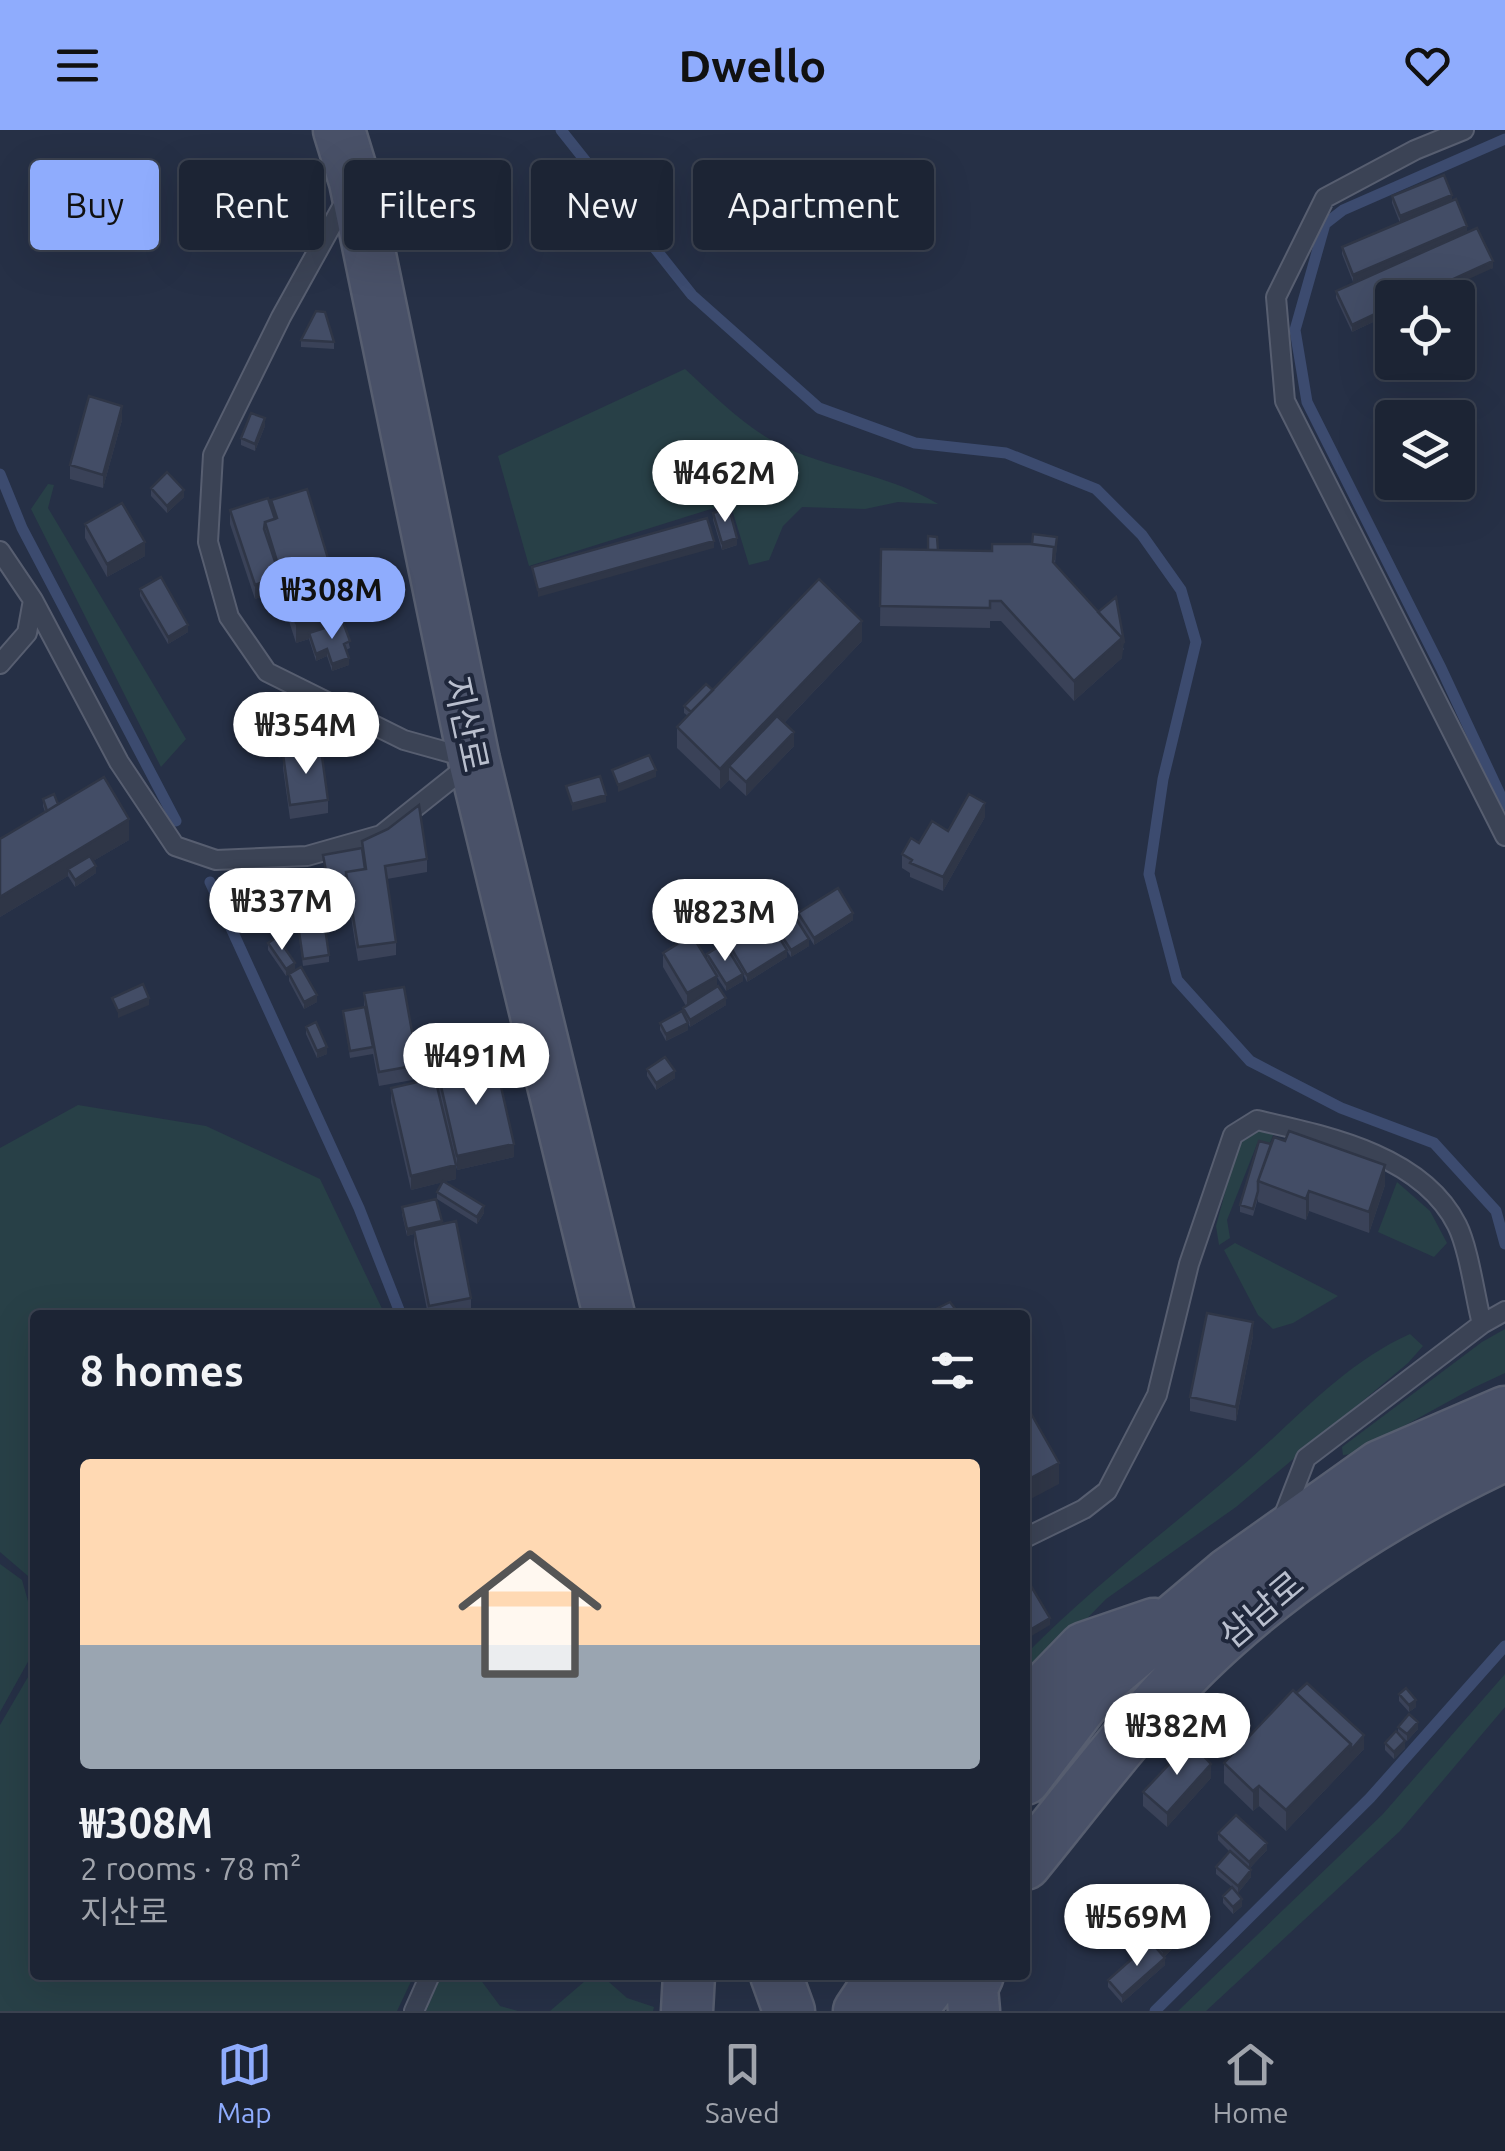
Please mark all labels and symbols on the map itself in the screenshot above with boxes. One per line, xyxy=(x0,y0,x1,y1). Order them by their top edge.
pin: ₩462M xyxy=(655,440,795,525)
pin: ₩308M xyxy=(262,557,402,642)
street label: 지산로 xyxy=(437,673,497,775)
pin: ₩354M xyxy=(236,692,376,777)
pin: ₩337M xyxy=(212,868,352,953)
pin: ₩823M xyxy=(655,879,795,964)
pin: ₩491M xyxy=(406,1023,546,1108)
street label: 삼남로 xyxy=(1211,1563,1311,1655)
pin: ₩382M xyxy=(1107,1693,1247,1778)
pin: ₩569M xyxy=(1067,1884,1207,1969)

